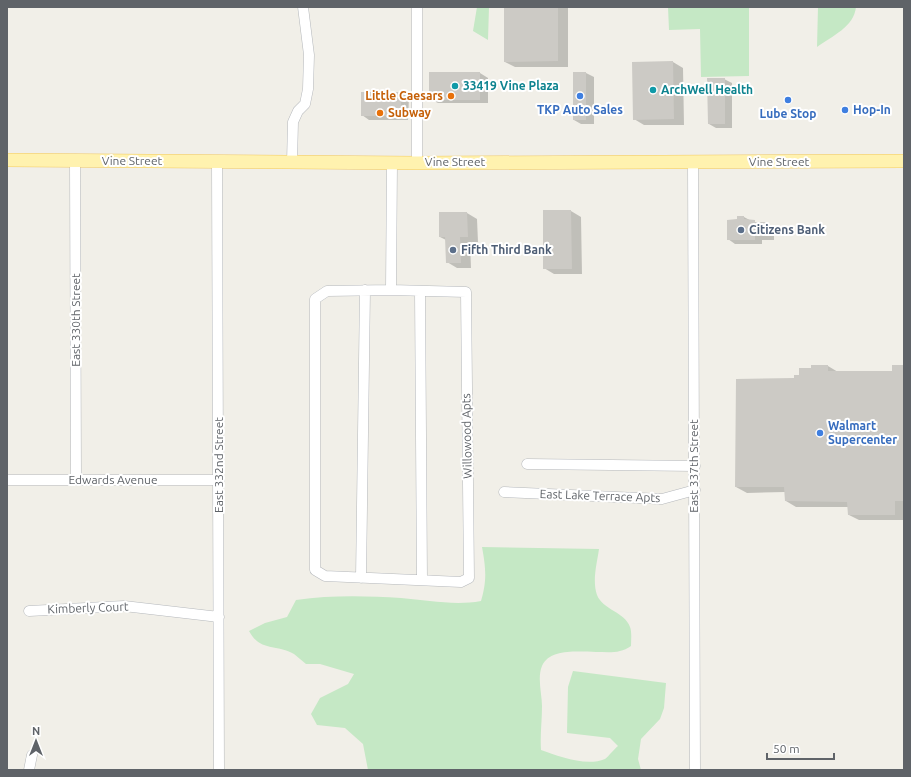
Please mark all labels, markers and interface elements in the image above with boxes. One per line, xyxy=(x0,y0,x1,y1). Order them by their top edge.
place label: 33419 Vine Plaza xyxy=(463,79,559,92)
marker: 33419 Vine Plaza xyxy=(450,81,460,91)
place label: ArchWell Health xyxy=(661,83,753,96)
marker: ArchWell Health xyxy=(648,85,658,95)
place label: Little Caesars xyxy=(365,89,443,102)
marker: Little Caesars xyxy=(446,91,456,101)
marker: TKP Auto Sales xyxy=(575,91,585,101)
marker: Lube Stop xyxy=(783,95,793,105)
place label: TKP Auto Sales xyxy=(537,103,623,116)
place label: Hop-In xyxy=(853,103,891,116)
marker: Hop-In xyxy=(840,105,850,115)
place label: Subway xyxy=(388,106,432,119)
place label: Lube Stop xyxy=(760,107,816,120)
marker: Subway xyxy=(375,108,385,118)
street label: Vine Street xyxy=(102,154,163,167)
street label: Vine Street xyxy=(425,155,486,168)
street label: Vine Street xyxy=(749,155,810,168)
place label: Citizens Bank xyxy=(749,223,825,236)
marker: Citizens Bank xyxy=(736,225,746,235)
place label: Fifth Third Bank xyxy=(461,243,552,256)
marker: Fifth Third Bank xyxy=(448,245,458,255)
street label: East 330th Street xyxy=(69,273,82,367)
street label: Willowood Apts xyxy=(459,393,474,479)
street label: East 332nd Street xyxy=(212,417,225,513)
street label: East 337th Street xyxy=(687,419,700,513)
place label: Walmart Supercenter xyxy=(828,419,897,446)
marker: Walmart Supercenter xyxy=(815,428,825,438)
street label: Edwards Avenue xyxy=(68,473,158,486)
street label: East Lake Terrace Apts xyxy=(539,487,661,504)
street label: Kimberly Court xyxy=(47,600,129,615)
north arrow xyxy=(16,721,56,761)
text: N xyxy=(32,725,40,737)
scale bar xyxy=(767,735,834,761)
text: 50 m xyxy=(773,742,800,755)

